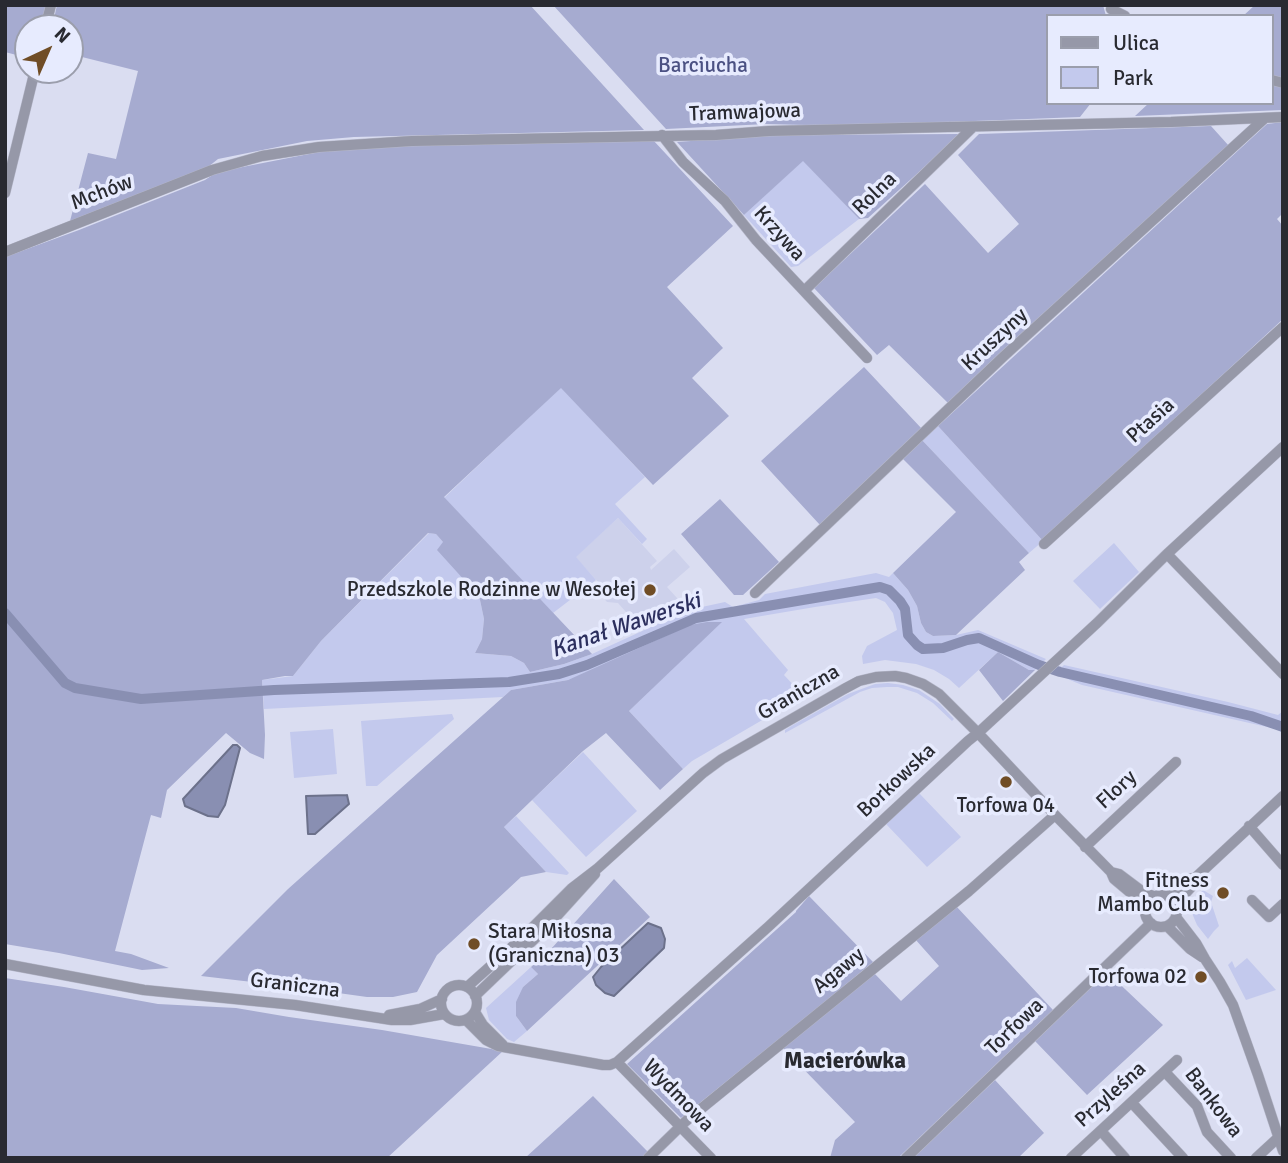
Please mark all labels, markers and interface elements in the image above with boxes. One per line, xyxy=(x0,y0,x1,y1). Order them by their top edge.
north arrow xyxy=(14,14,84,84)
legend xyxy=(1046,14,1274,105)
text: N xyxy=(49,22,75,49)
text: Ulica xyxy=(1113,30,1159,56)
park label: Barciucha xyxy=(658,53,748,79)
text: Park xyxy=(1113,65,1153,91)
street label: Tramwajowa xyxy=(689,98,801,128)
street label: Rolna xyxy=(848,167,902,221)
street label: Mchów xyxy=(68,170,136,216)
street label: Krzywa xyxy=(748,201,810,267)
street label: Kruszyny xyxy=(957,303,1033,377)
street label: Ptasia xyxy=(1122,393,1180,449)
place label: Przedszkole Rodzinne w Wesołej xyxy=(347,577,636,603)
marker: Przedszkole Rodzinne w Wesołej xyxy=(642,582,658,598)
water label: Kanał Wawerski xyxy=(548,587,704,665)
street label: Graniczna xyxy=(754,660,844,726)
street label: Borkowska xyxy=(853,738,941,824)
street label: Flory xyxy=(1092,765,1142,815)
marker: Torfowa 04 xyxy=(998,774,1014,790)
place label: Torfowa 04 xyxy=(957,793,1055,819)
place label: Fitness Mambo Club xyxy=(1097,868,1209,918)
marker: Fitness Mambo Club xyxy=(1215,885,1231,901)
place label: Stara Miłosna (Graniczna) 03 xyxy=(488,919,619,969)
marker: Stara Miłosna (Graniczna) 03 xyxy=(466,936,482,952)
street label: Agawy xyxy=(808,943,870,999)
place label: Torfowa 02 xyxy=(1089,964,1187,990)
street label: Graniczna xyxy=(249,968,341,1004)
marker: Torfowa 02 xyxy=(1193,969,1209,985)
street label: Torfowa xyxy=(981,993,1049,1061)
district label: Macierówka xyxy=(784,1048,906,1076)
street label: Wydmowa xyxy=(637,1054,719,1138)
street label: Przyleśna xyxy=(1070,1057,1152,1133)
street label: Bankowa xyxy=(1178,1063,1248,1143)

